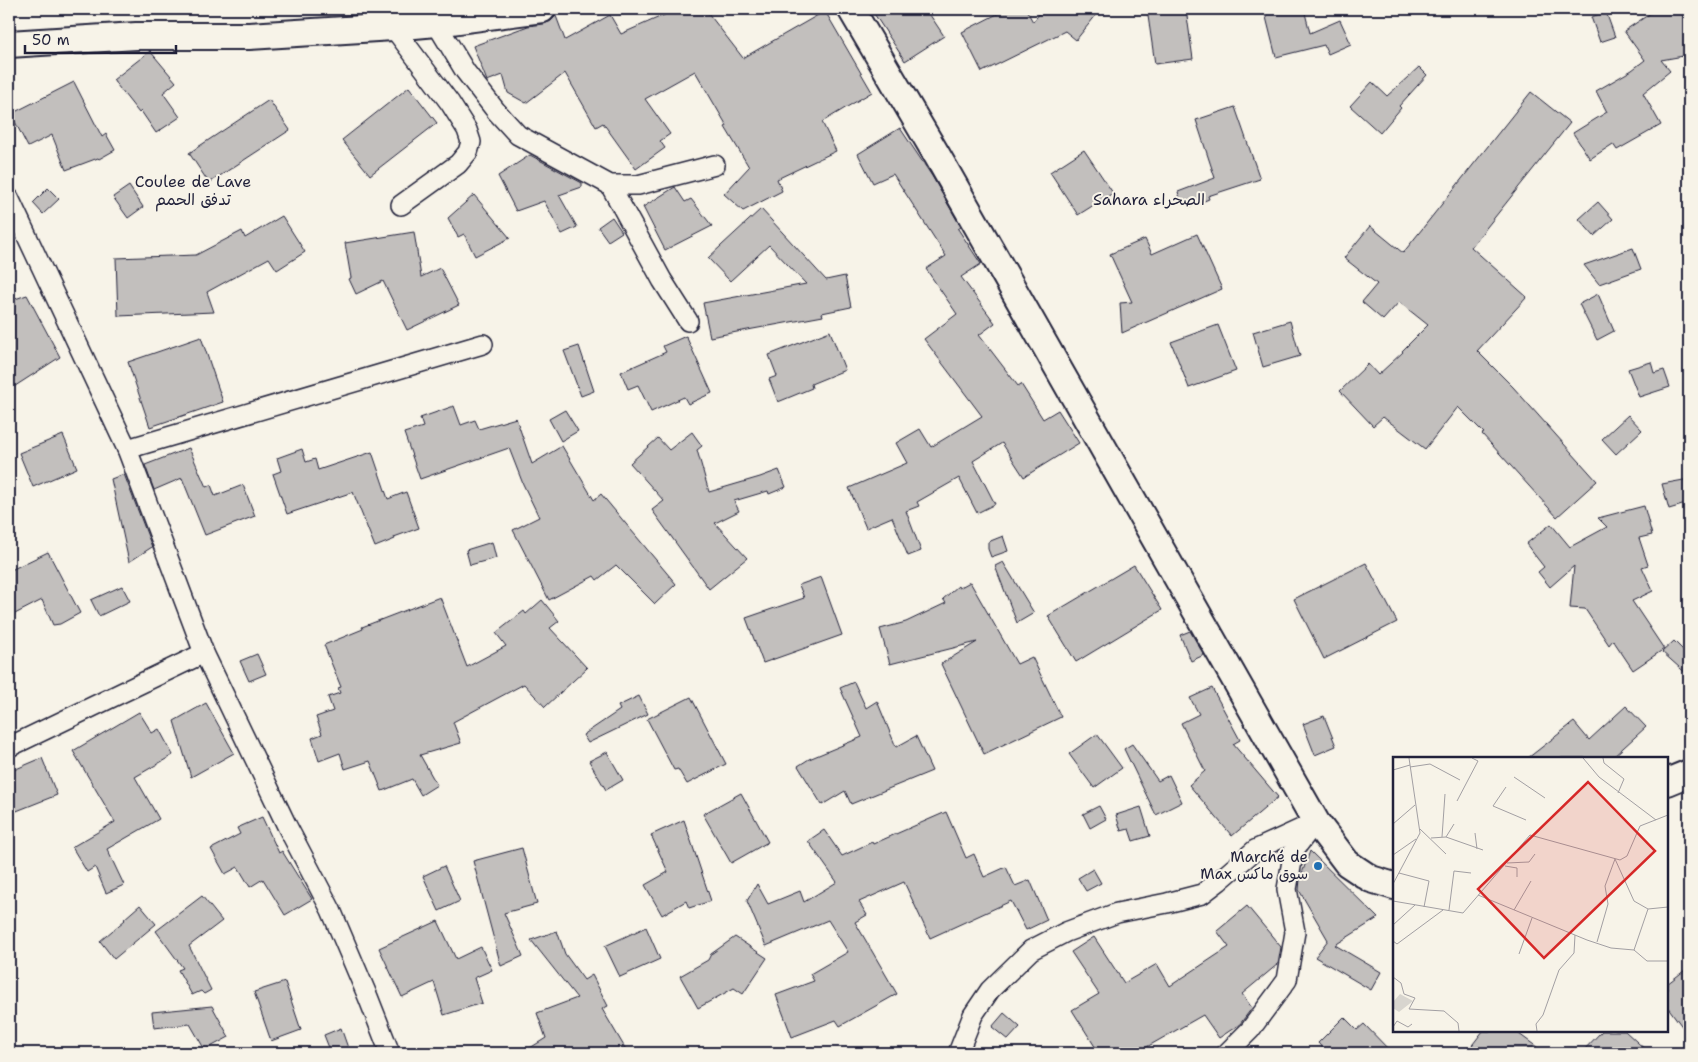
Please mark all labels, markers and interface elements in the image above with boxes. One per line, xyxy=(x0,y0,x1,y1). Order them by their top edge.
scale bar xyxy=(25,22,176,54)
text: 50 m xyxy=(32,30,70,50)
district label: Coulee de Lave تدفق الحمم xyxy=(135,171,251,212)
district label: Sahara الصحراء xyxy=(1093,189,1205,210)
inset map xyxy=(1393,757,1668,1032)
place label: Marché de Max سوق ماكس xyxy=(1200,847,1308,884)
marker: Marché de Max سوق ماكس xyxy=(1312,860,1324,872)

